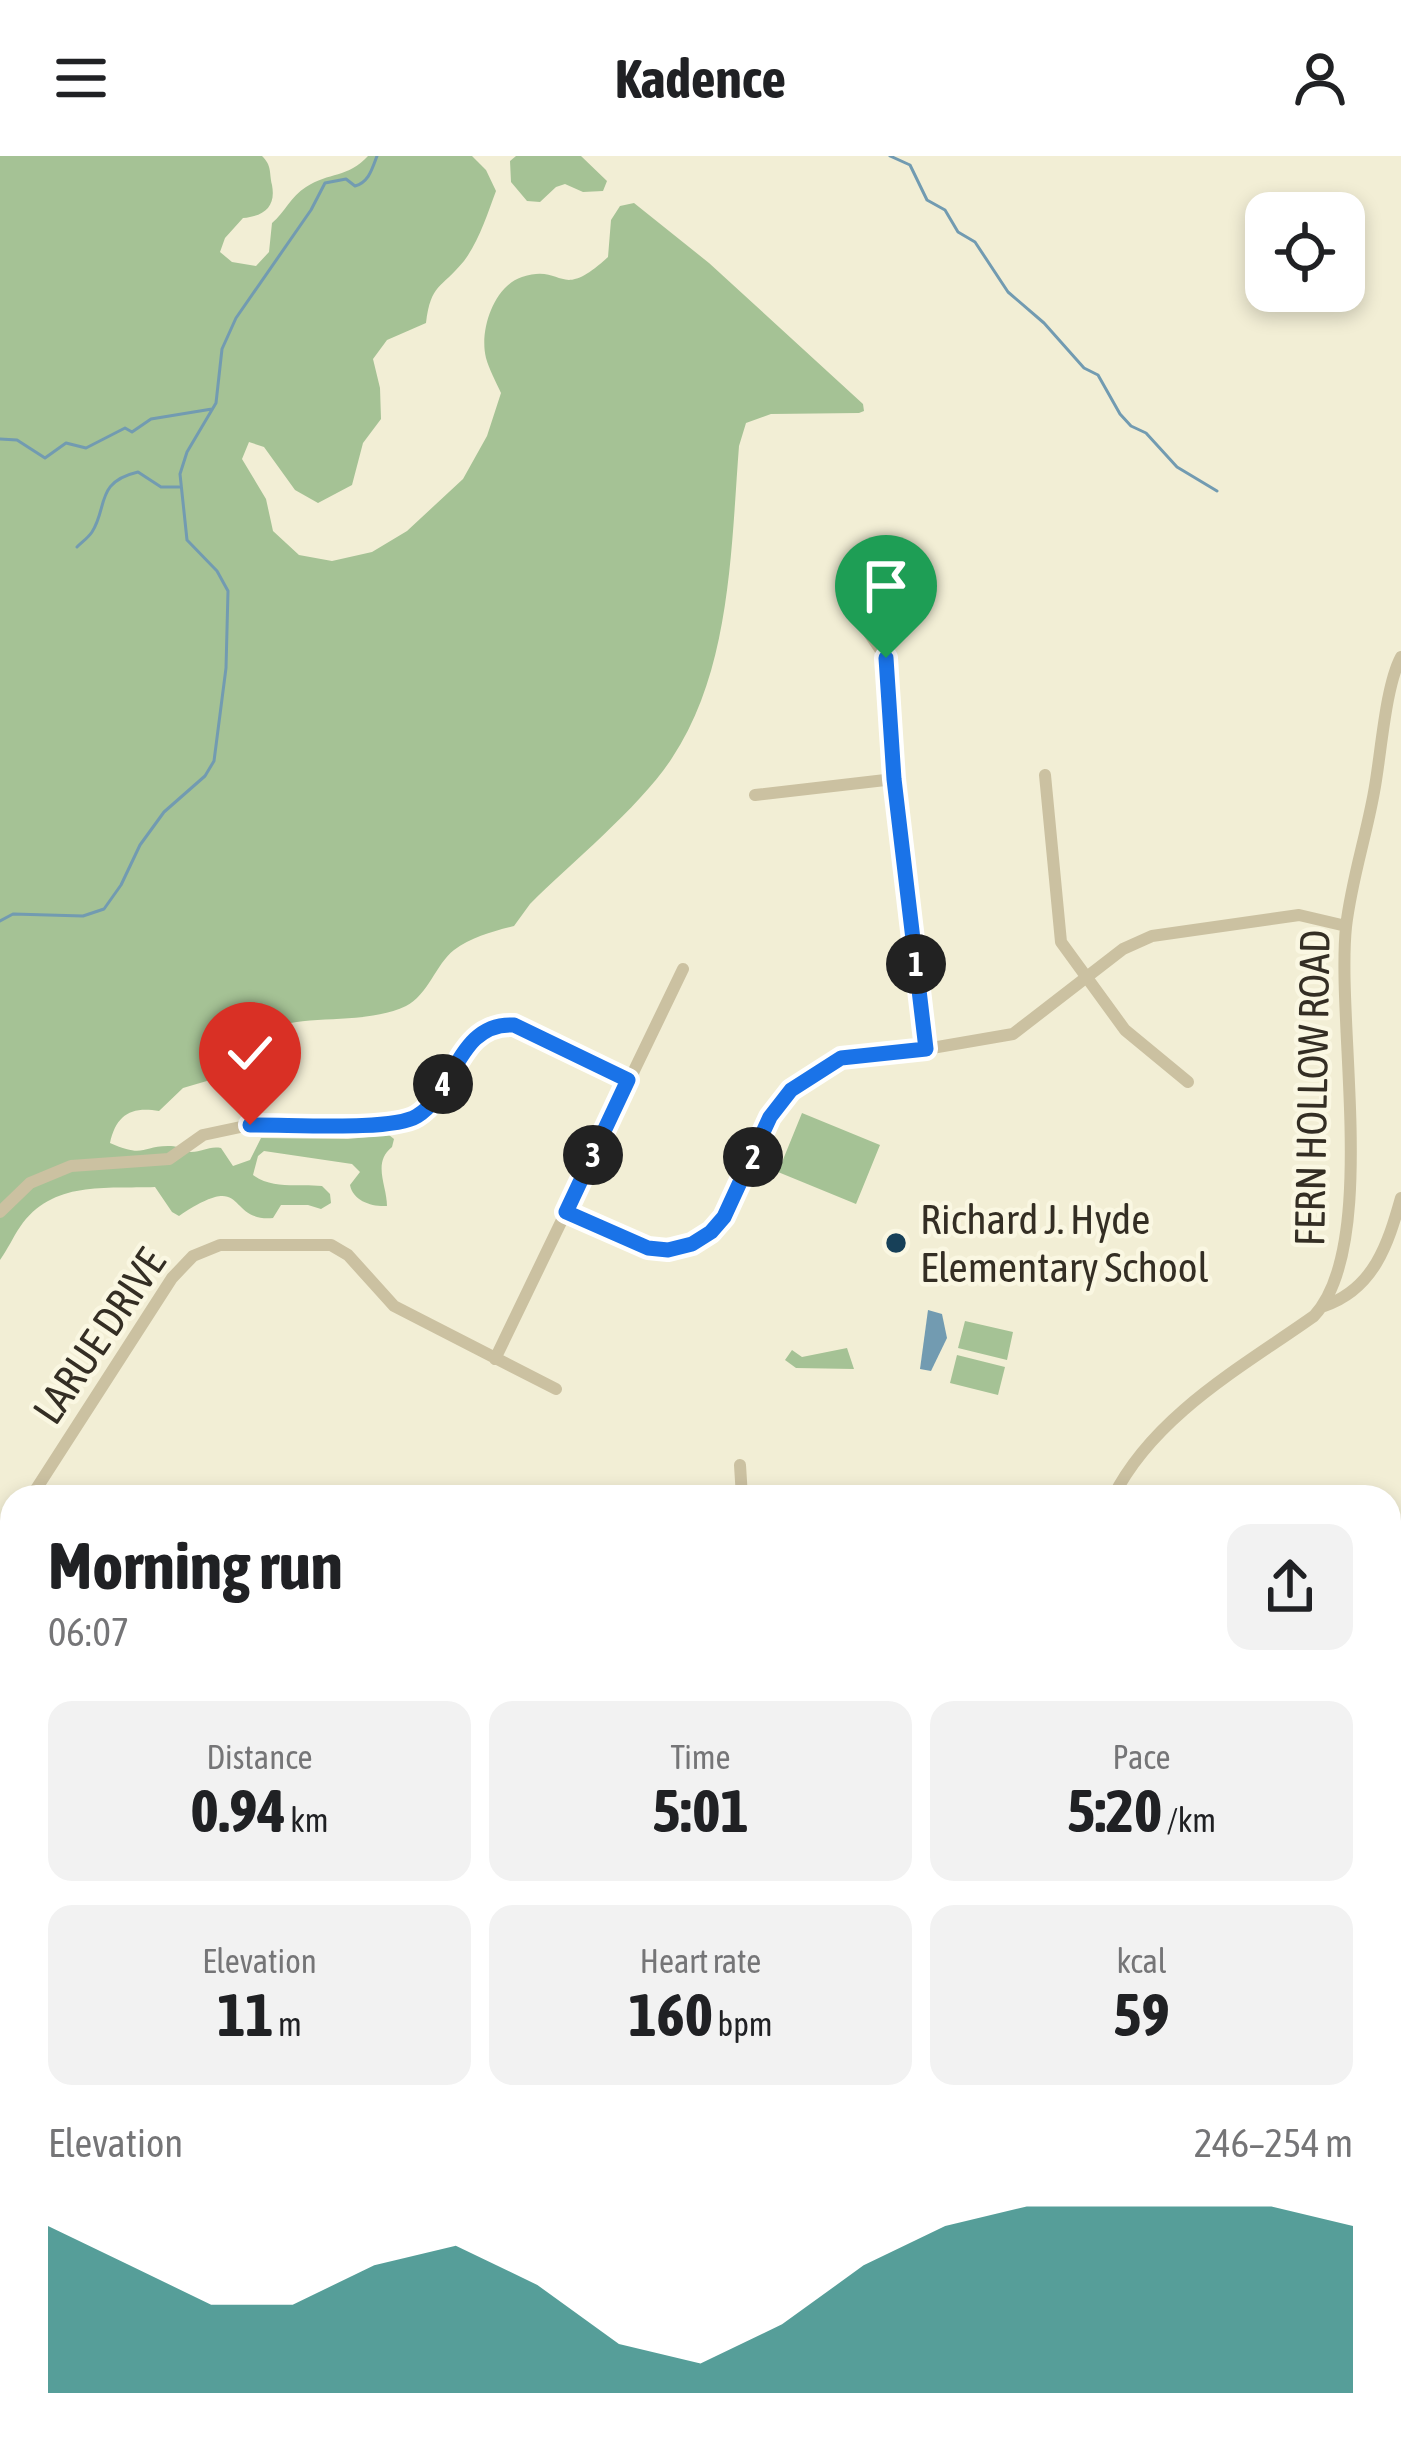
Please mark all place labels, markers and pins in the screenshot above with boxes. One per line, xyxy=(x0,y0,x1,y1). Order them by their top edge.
pin xyxy=(835,535,937,658)
pin: 1 xyxy=(886,934,946,994)
pin xyxy=(199,1002,301,1125)
pin: 4 xyxy=(413,1054,473,1114)
pin: 3 xyxy=(563,1125,623,1185)
pin: 2 xyxy=(723,1127,783,1187)
place label: Richard J. Hyde Elementary School xyxy=(920,1195,1209,1291)
marker: Richard J. Hyde Elementary School xyxy=(883,1230,909,1256)

